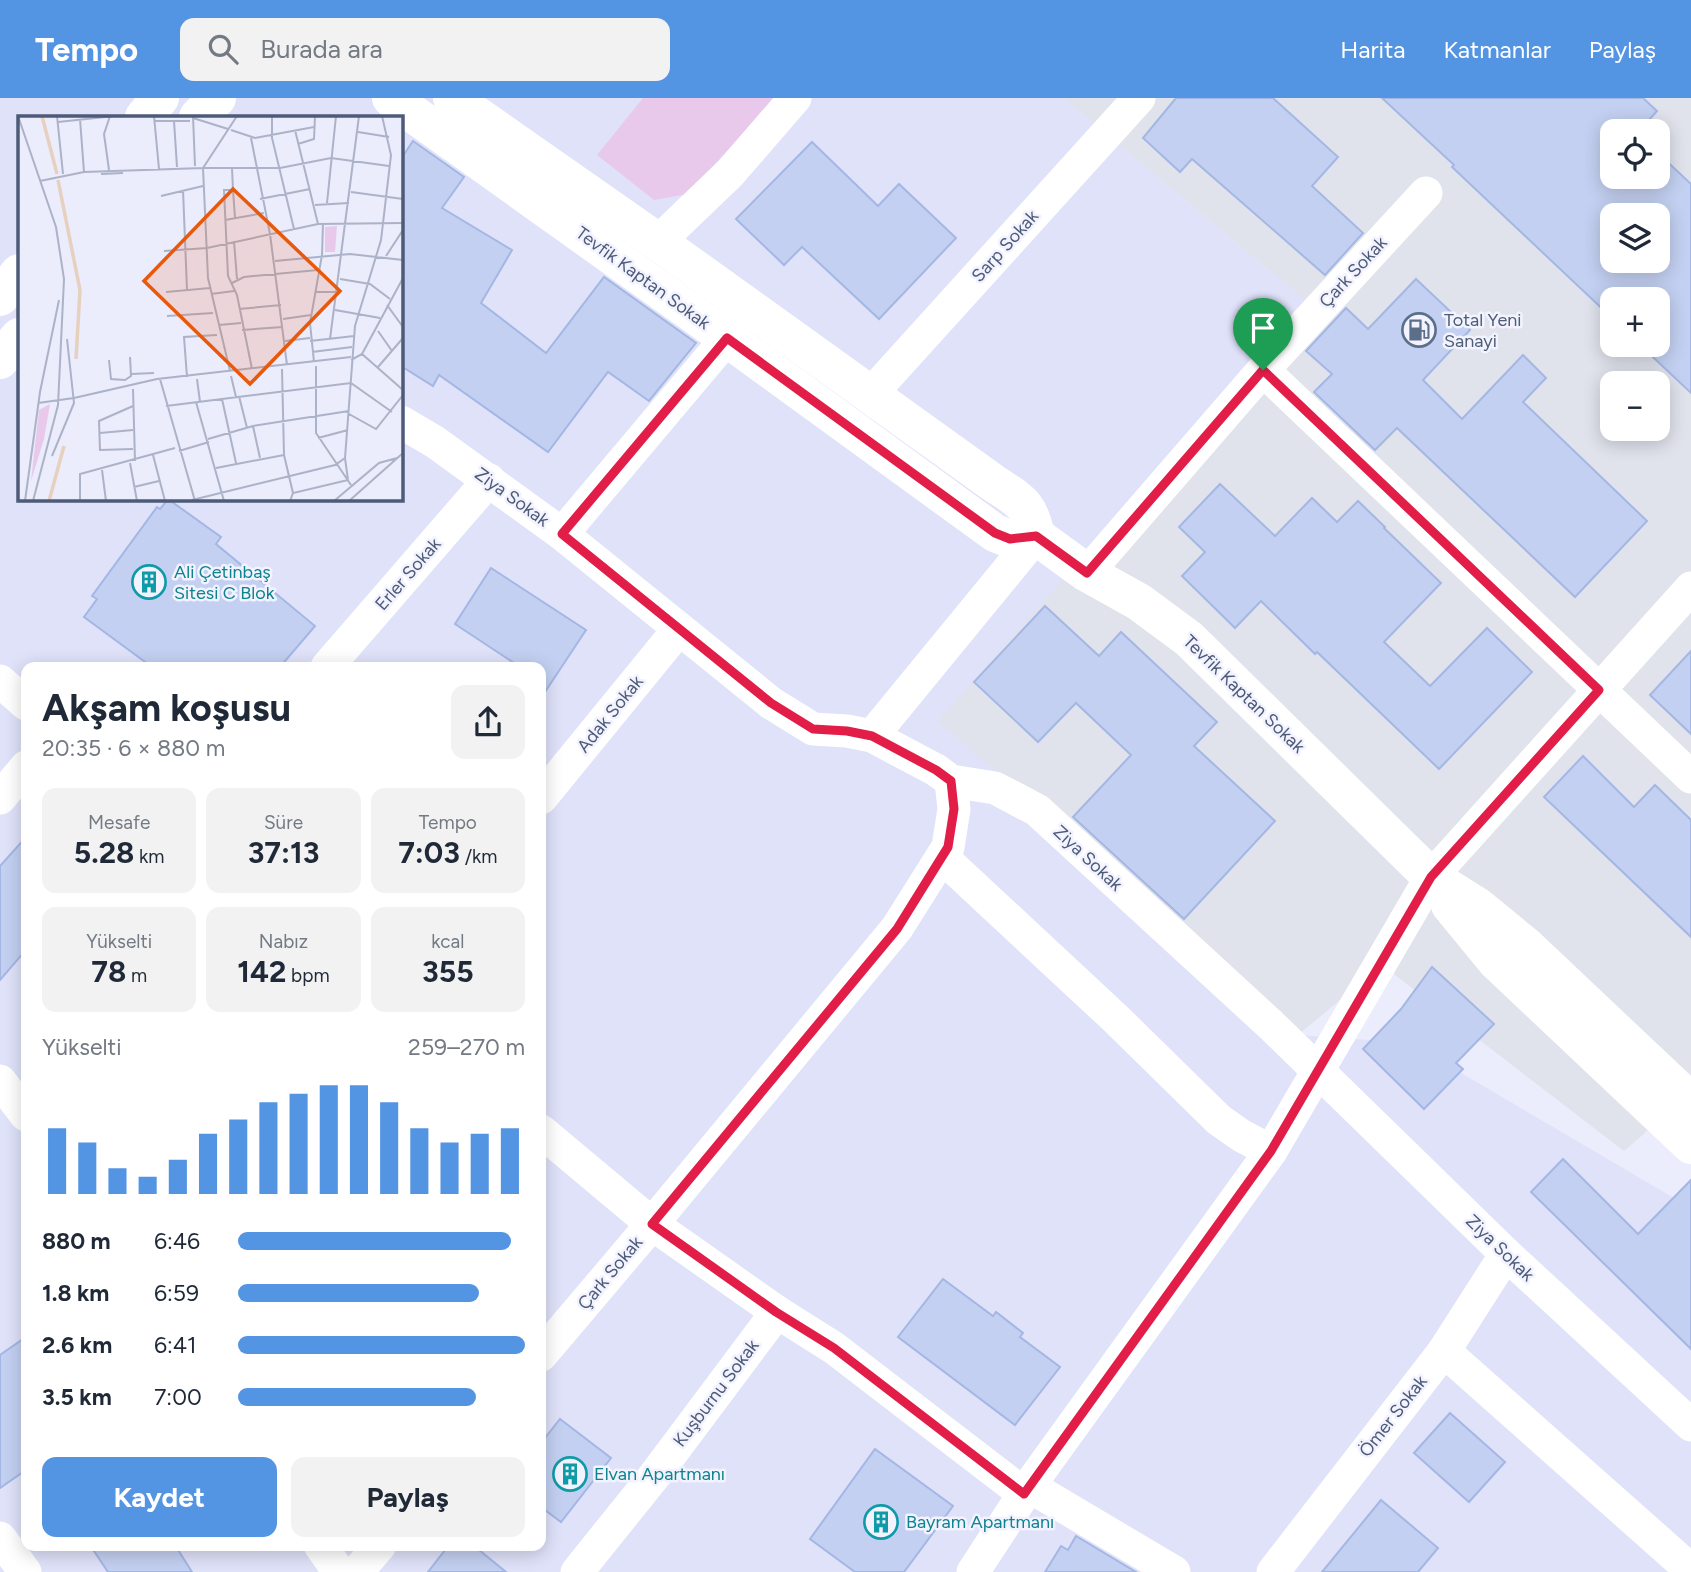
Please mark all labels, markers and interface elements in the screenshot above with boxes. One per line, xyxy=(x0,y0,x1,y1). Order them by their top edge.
search box xyxy=(180,18,670,81)
text: Tempo xyxy=(35,30,138,69)
icon: search xyxy=(204,30,242,68)
text: Burada ara xyxy=(260,33,383,65)
text: Harita xyxy=(1340,35,1405,64)
text: Katmanlar xyxy=(1443,35,1551,64)
text: Paylaş xyxy=(1589,35,1656,64)
inset map xyxy=(18,116,402,500)
map controls xyxy=(1600,119,1670,441)
button: locate xyxy=(1600,119,1670,189)
button: layers xyxy=(1600,203,1670,273)
street label: Sarp Sokak xyxy=(967,205,1043,287)
street label: Tevfik Kaptan Sokak xyxy=(571,222,715,334)
street label: Çark Sokak xyxy=(1314,232,1392,312)
button: + xyxy=(1600,287,1670,357)
pin xyxy=(1233,298,1293,370)
icon: arrive xyxy=(1244,309,1282,347)
place label: Total Yeni Sanayi xyxy=(1444,309,1521,352)
fuel station icon: Total Yeni Sanayi xyxy=(1400,311,1438,349)
button: − xyxy=(1600,371,1670,441)
street label: Ziya Sokak xyxy=(471,463,554,531)
street label: Erler Sokak xyxy=(371,533,446,615)
place label: Ali Çetinbaş Sitesi C Blok xyxy=(174,561,275,604)
building icon: Ali Çetinbaş Sitesi C Blok xyxy=(130,563,168,601)
street label: Tevfik Kaptan Sokak xyxy=(1179,630,1310,758)
street label: Adak Sokak xyxy=(572,671,648,757)
text: Akşam koşusu xyxy=(42,685,291,731)
button: share xyxy=(451,685,525,759)
text: 20:35 · 6 × 880 m xyxy=(42,734,225,762)
text: Mesafe xyxy=(88,811,150,834)
text: Süre xyxy=(264,811,303,834)
text: Tempo xyxy=(419,811,477,834)
street label: Ziya Sokak xyxy=(1049,820,1127,896)
text: 5.28 xyxy=(74,834,134,871)
text: 37:13 xyxy=(248,834,319,871)
text: 7:03 xyxy=(398,834,460,871)
text: km xyxy=(134,845,165,868)
text: /km xyxy=(460,845,497,868)
text: Yükselti xyxy=(86,930,152,953)
text: Nabız xyxy=(259,930,308,953)
text: kcal xyxy=(431,930,464,953)
text: 78 xyxy=(91,953,126,990)
text: 142 xyxy=(237,953,286,990)
text: 355 xyxy=(422,953,474,990)
text: m xyxy=(126,964,147,987)
text: bpm xyxy=(286,964,330,987)
text: Yükselti xyxy=(42,1033,122,1061)
text: 259–270 m xyxy=(408,1033,525,1061)
street label: Ziya Sokak xyxy=(1461,1210,1539,1286)
text: 880 m xyxy=(42,1227,111,1255)
text: 6:46 xyxy=(154,1227,200,1255)
street label: Çark Sokak xyxy=(573,1231,647,1314)
text: 1.8 km xyxy=(42,1279,109,1307)
text: 6:59 xyxy=(154,1279,199,1307)
text: 2.6 km xyxy=(42,1331,112,1359)
text: 6:41 xyxy=(154,1331,197,1359)
street label: Kuşburnu Sokak xyxy=(669,1335,764,1451)
street label: Ömer Sokak xyxy=(1354,1371,1432,1461)
text: 3.5 km xyxy=(42,1383,112,1411)
text: 7:00 xyxy=(154,1383,202,1411)
building icon: Elvan Apartmanı xyxy=(551,1455,589,1493)
button: Kaydet xyxy=(42,1457,277,1537)
button: Paylaş xyxy=(291,1457,525,1537)
place label: Elvan Apartmanı xyxy=(594,1463,725,1485)
building icon: Bayram Apartmanı xyxy=(862,1503,900,1541)
place label: Bayram Apartmanı xyxy=(906,1511,1054,1533)

